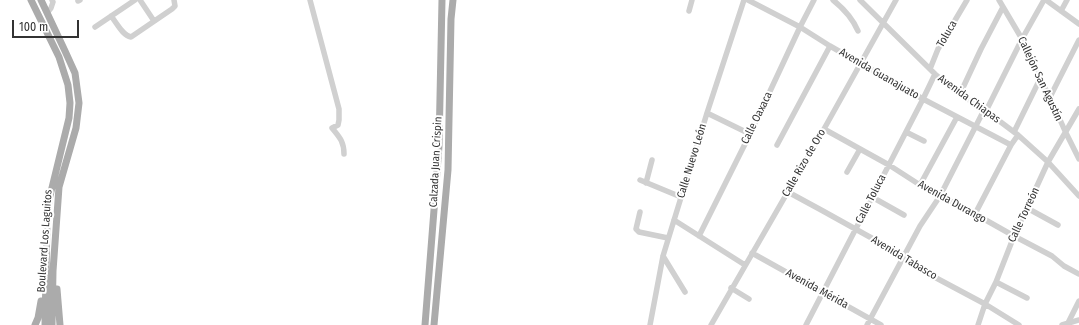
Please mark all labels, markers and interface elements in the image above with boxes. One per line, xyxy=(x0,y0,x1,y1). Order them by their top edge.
scale bar xyxy=(14,12,81,38)
street label: Toluca xyxy=(934,18,960,50)
text: 100 m xyxy=(19,20,48,34)
street label: Callejón San Agustín xyxy=(1015,35,1065,123)
street label: Avenida Guanajuato xyxy=(837,46,921,102)
street label: Avenida Chiapas xyxy=(935,72,1003,126)
street label: Calle Oaxaca xyxy=(739,90,775,146)
street label: Calzada Juan Crispin xyxy=(427,116,445,208)
street label: Calle Nuevo León xyxy=(674,122,710,200)
street label: Calle Rizo de Oro xyxy=(779,127,829,199)
street label: Calle Toluca xyxy=(853,172,889,226)
street label: Avenida Durango xyxy=(916,178,988,226)
street label: Calle Torreón xyxy=(1006,185,1042,245)
street label: Boulevard Los Laguitos xyxy=(35,189,55,293)
street label: Avenida Tabasco xyxy=(869,233,939,283)
street label: Avenida Mérida xyxy=(783,266,851,312)

